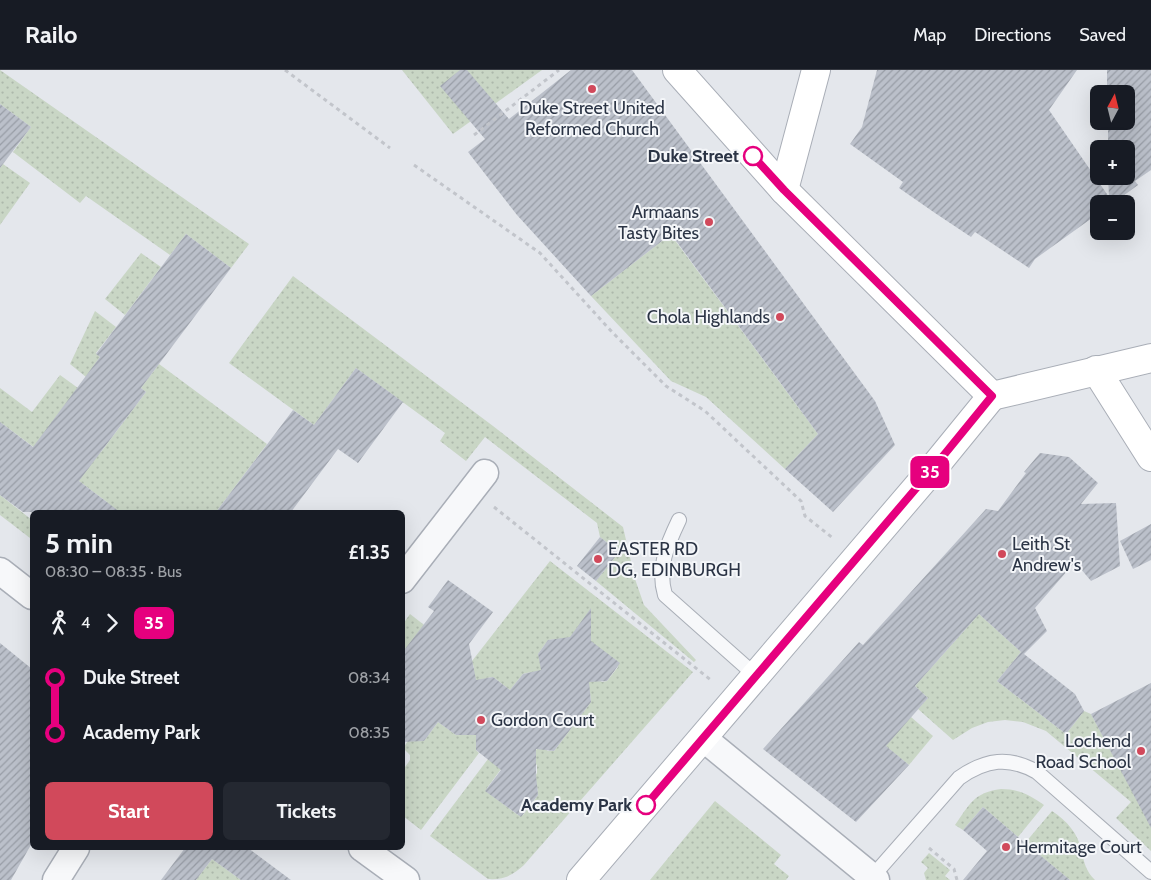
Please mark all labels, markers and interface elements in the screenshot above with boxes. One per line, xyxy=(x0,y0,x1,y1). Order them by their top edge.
text: Railo xyxy=(25,20,78,49)
text: Map xyxy=(913,24,946,46)
text: Directions xyxy=(974,24,1051,46)
text: Saved xyxy=(1079,24,1126,46)
marker: Duke Street United Reformed Church xyxy=(586,83,598,95)
north arrow xyxy=(1090,85,1135,130)
map controls xyxy=(1090,85,1135,240)
place label: Duke Street United Reformed Church xyxy=(519,97,665,140)
button: + xyxy=(1090,140,1135,185)
place label: Duke Street xyxy=(648,145,739,167)
marker: Duke Street xyxy=(743,146,763,166)
button: − xyxy=(1090,195,1135,240)
place label: Armaans Tasty Bites xyxy=(618,201,699,244)
marker: Armaans Tasty Bites xyxy=(703,216,715,228)
place label: Chola Highlands xyxy=(647,306,770,328)
marker: Chola Highlands xyxy=(774,311,786,323)
line badge: 35 xyxy=(908,456,952,488)
text: 35 xyxy=(920,461,940,483)
text: 5 min xyxy=(45,526,113,560)
place label: Leith St Andrew's xyxy=(1012,533,1081,576)
place label: EASTER RD DG, EDINBURGH xyxy=(608,538,741,581)
text: £1.35 xyxy=(348,541,390,564)
marker: Leith St Andrew's xyxy=(996,548,1008,560)
marker: EASTER RD DG, EDINBURGH xyxy=(592,553,604,565)
text: 08:30 – 08:35 · Bus xyxy=(45,562,182,581)
icon: walk xyxy=(45,609,73,637)
icon: forward xyxy=(98,609,126,637)
text: 35 xyxy=(144,612,164,634)
text: 4 xyxy=(81,613,90,632)
text: Duke Street xyxy=(83,666,179,689)
text: 08:34 xyxy=(348,668,390,687)
place label: Gordon Court xyxy=(491,709,594,731)
marker: Gordon Court xyxy=(475,714,487,726)
text: Academy Park xyxy=(83,721,200,744)
text: 08:35 xyxy=(348,723,390,742)
place label: Lochend Road School xyxy=(1035,730,1132,773)
marker: Lochend Road School xyxy=(1135,745,1147,757)
button: Start xyxy=(45,782,213,840)
button: Tickets xyxy=(223,782,390,840)
place label: Academy Park xyxy=(521,794,632,816)
marker: Academy Park xyxy=(636,795,656,815)
place label: Hermitage Court xyxy=(1016,836,1142,858)
marker: Hermitage Court xyxy=(1000,841,1012,853)

